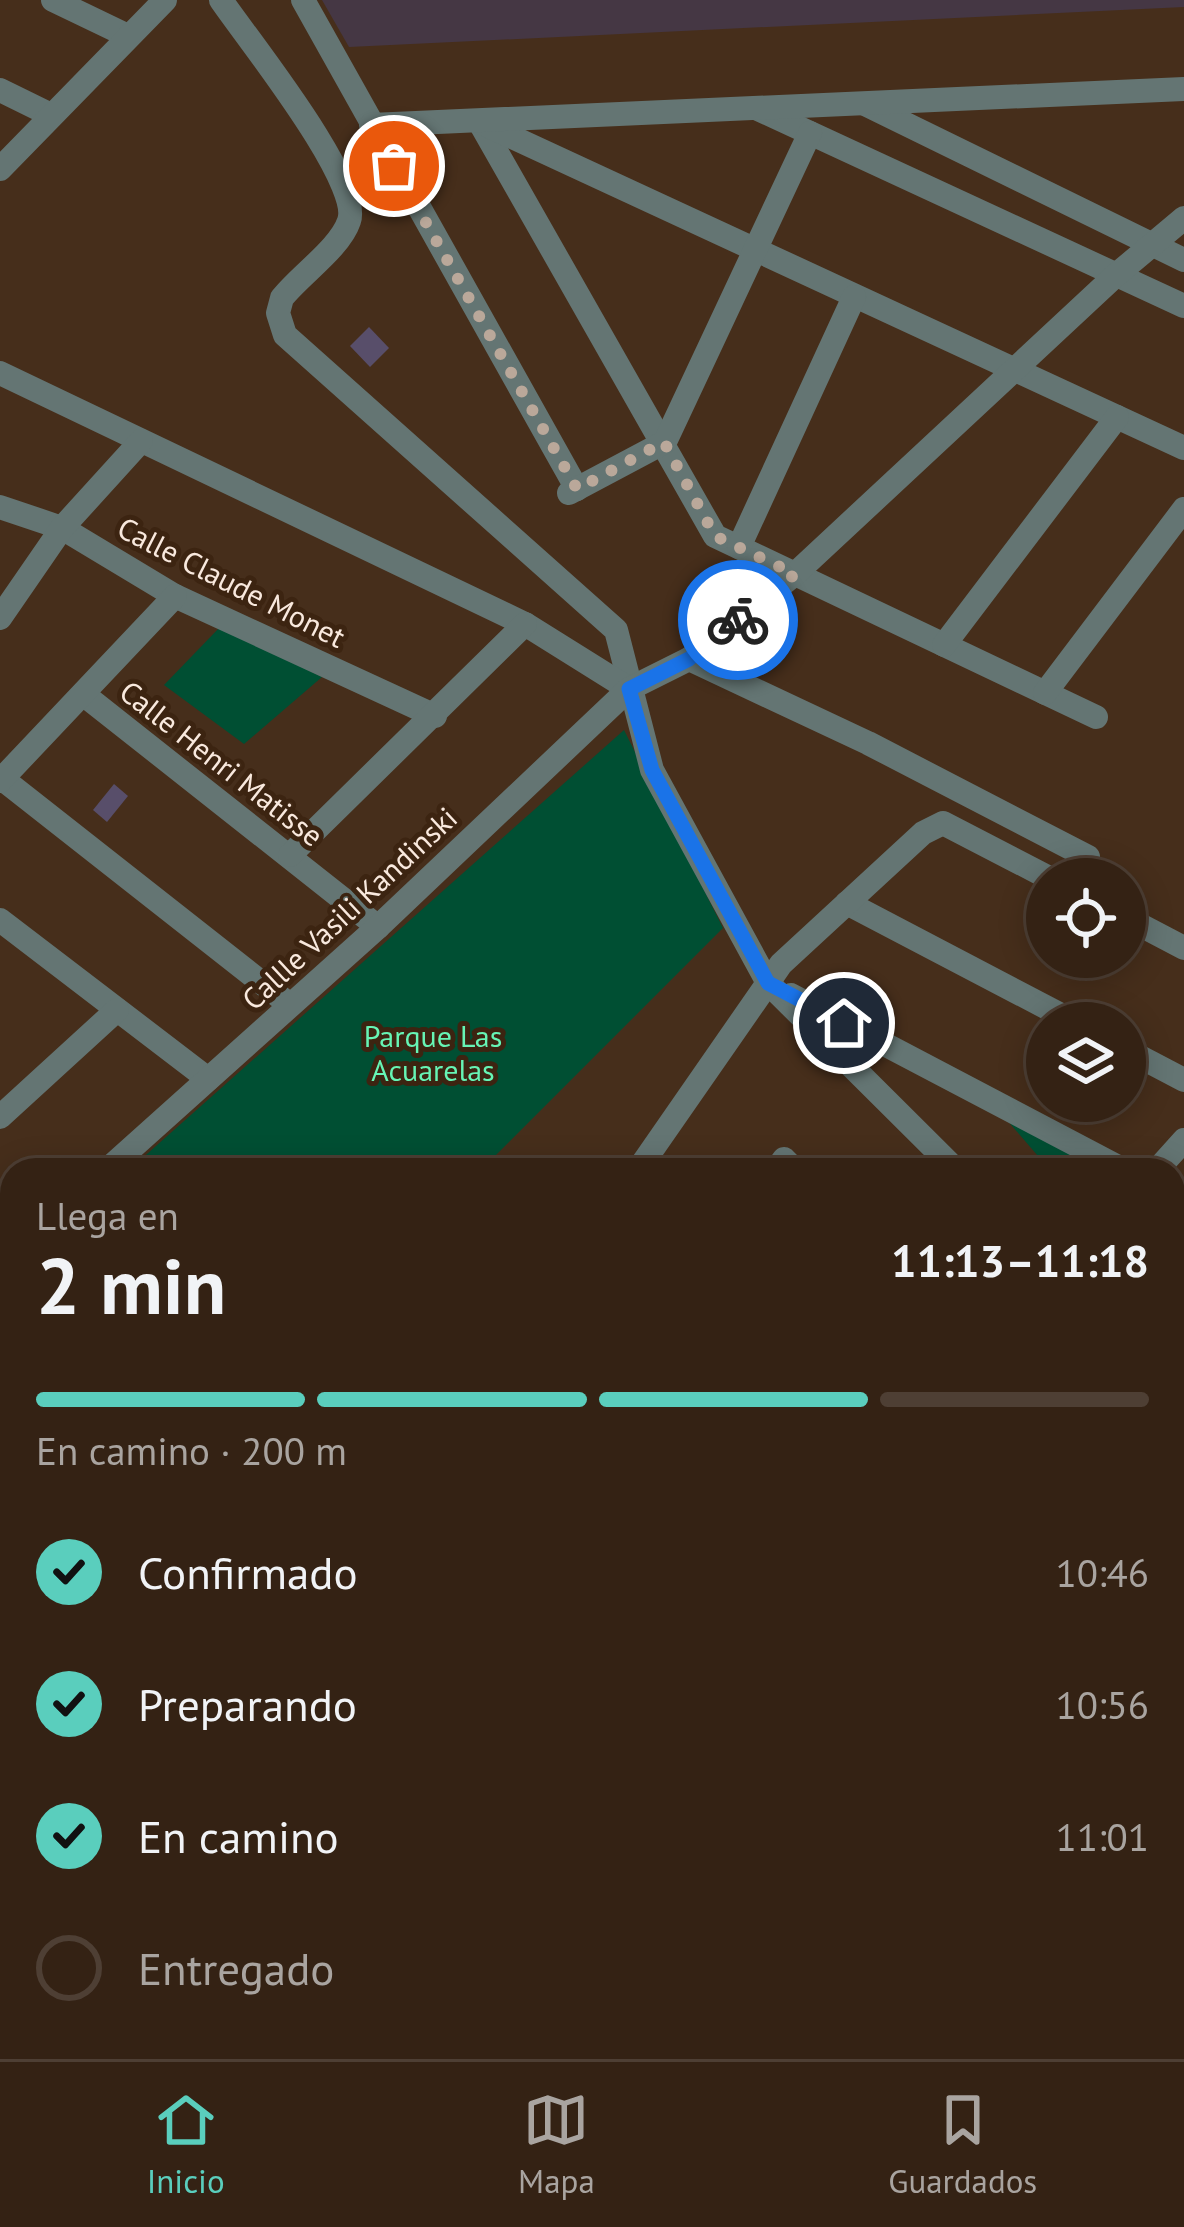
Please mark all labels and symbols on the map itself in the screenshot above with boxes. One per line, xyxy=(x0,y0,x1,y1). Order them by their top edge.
pin xyxy=(343,115,445,217)
street label: Calle Claude Monet xyxy=(111,507,352,656)
courier xyxy=(678,560,798,680)
street label: Calle Henri Matisse xyxy=(112,671,332,854)
street label: Callle Vasili Kandinski xyxy=(233,798,465,1018)
pin xyxy=(793,972,895,1074)
park label: Parque Las Acuarelas xyxy=(364,1016,502,1089)

